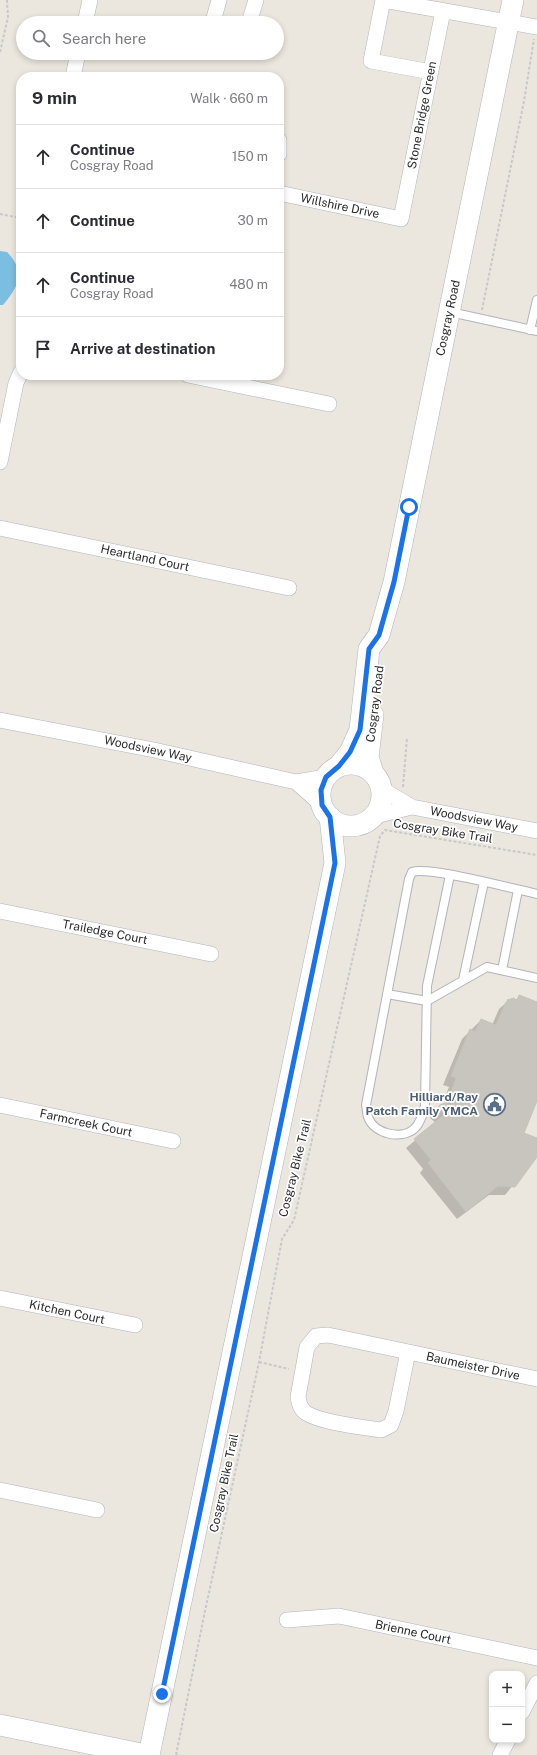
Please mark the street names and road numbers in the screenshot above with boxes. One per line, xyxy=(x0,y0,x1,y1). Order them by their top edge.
street label: Stone Bridge Green xyxy=(405,60,439,170)
street label: Willshire Drive xyxy=(299,191,381,221)
street label: Cosgray Road xyxy=(433,279,463,357)
street label: Heartland Court xyxy=(99,542,191,574)
street label: Cosgray Road xyxy=(363,665,387,743)
street label: Woodsview Way xyxy=(103,733,194,765)
street label: Woodsview Way xyxy=(429,804,520,834)
street label: Cosgray Bike Trail xyxy=(392,816,494,846)
street label: Trailedge Court xyxy=(61,917,149,947)
street label: Farmcreek Court xyxy=(38,1106,134,1140)
street label: Cosgray Bike Trail xyxy=(276,1117,314,1218)
street label: Kitchen Court xyxy=(28,1297,106,1327)
street label: Baumeister Drive xyxy=(425,1349,521,1383)
street label: Cosgray Bike Trail xyxy=(207,1432,241,1534)
street label: Brienne Court xyxy=(374,1617,453,1647)

